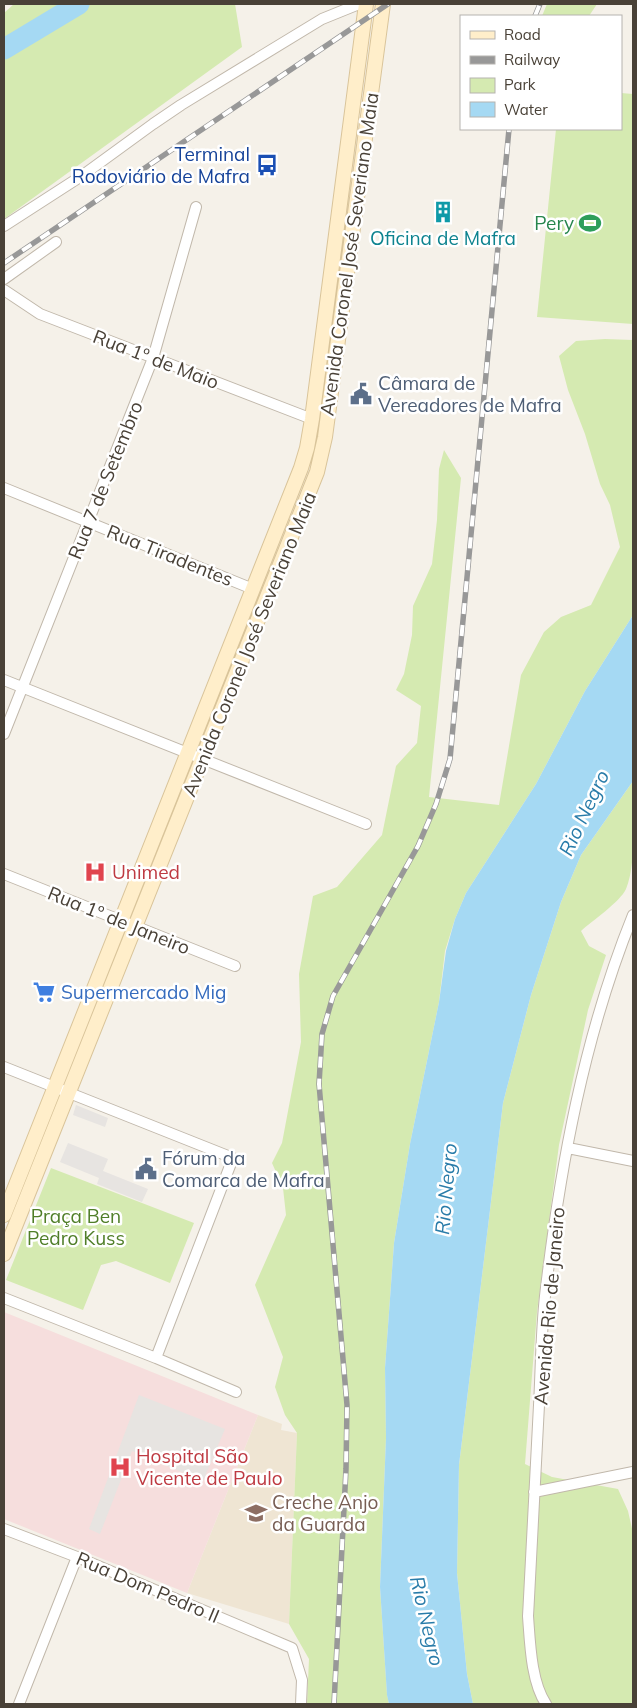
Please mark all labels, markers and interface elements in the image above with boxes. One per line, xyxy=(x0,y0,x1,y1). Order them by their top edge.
legend xyxy=(460,15,622,130)
text: Road xyxy=(504,25,541,44)
text: Railway xyxy=(504,50,560,69)
text: Park xyxy=(504,75,536,94)
street label: Avenida Coronel José Severiano Maia xyxy=(314,91,384,417)
text: Water xyxy=(504,100,548,119)
place label: Terminal Rodoviário de Mafra xyxy=(72,142,250,188)
bus stop icon: Terminal Rodoviário de Mafra xyxy=(254,152,280,178)
building icon: Oficina de Mafra xyxy=(430,199,456,225)
sports icon: Pery xyxy=(577,210,603,236)
place label: Pery xyxy=(534,211,574,235)
place label: Oficina de Mafra xyxy=(370,226,516,250)
street label: Rua 1º de Maio xyxy=(90,324,222,394)
place label: Câmara de Vereadores de Mafra xyxy=(378,371,562,417)
public building icon: Câmara de Vereadores de Mafra xyxy=(348,381,374,407)
street label: Rua 7 de Setembro xyxy=(62,397,148,563)
street label: Avenida Coronel José Severiano Maia xyxy=(177,488,321,800)
street label: Rua Tiradentes xyxy=(103,519,237,591)
water label: Rio Negro xyxy=(553,766,614,860)
hospital icon: Unimed xyxy=(82,859,108,885)
place label: Unimed xyxy=(112,860,180,884)
street label: Rua 1º de Janeiro xyxy=(44,881,194,959)
supermarket icon: Supermercado Mig xyxy=(31,979,57,1005)
place label: Supermercado Mig xyxy=(61,980,226,1004)
water label: Rio Negro xyxy=(429,1142,462,1236)
place label: Fórum da Comarca de Mafra xyxy=(162,1146,325,1192)
public building icon: Fórum da Comarca de Mafra xyxy=(133,1156,159,1182)
park label: Praça Ben Pedro Kuss xyxy=(27,1204,125,1250)
street label: Avenida Rio de Janeiro xyxy=(528,1206,570,1406)
place label: Hospital São Vicente de Paulo xyxy=(136,1444,283,1490)
hospital icon: Hospital São Vicente de Paulo xyxy=(107,1454,133,1480)
place label: Creche Anjo da Guarda xyxy=(272,1490,378,1536)
school or university icon: Creche Anjo da Guarda xyxy=(243,1500,269,1526)
street label: Rua Dom Pedro II xyxy=(73,1546,223,1628)
water label: Rio Negro xyxy=(405,1573,450,1668)

